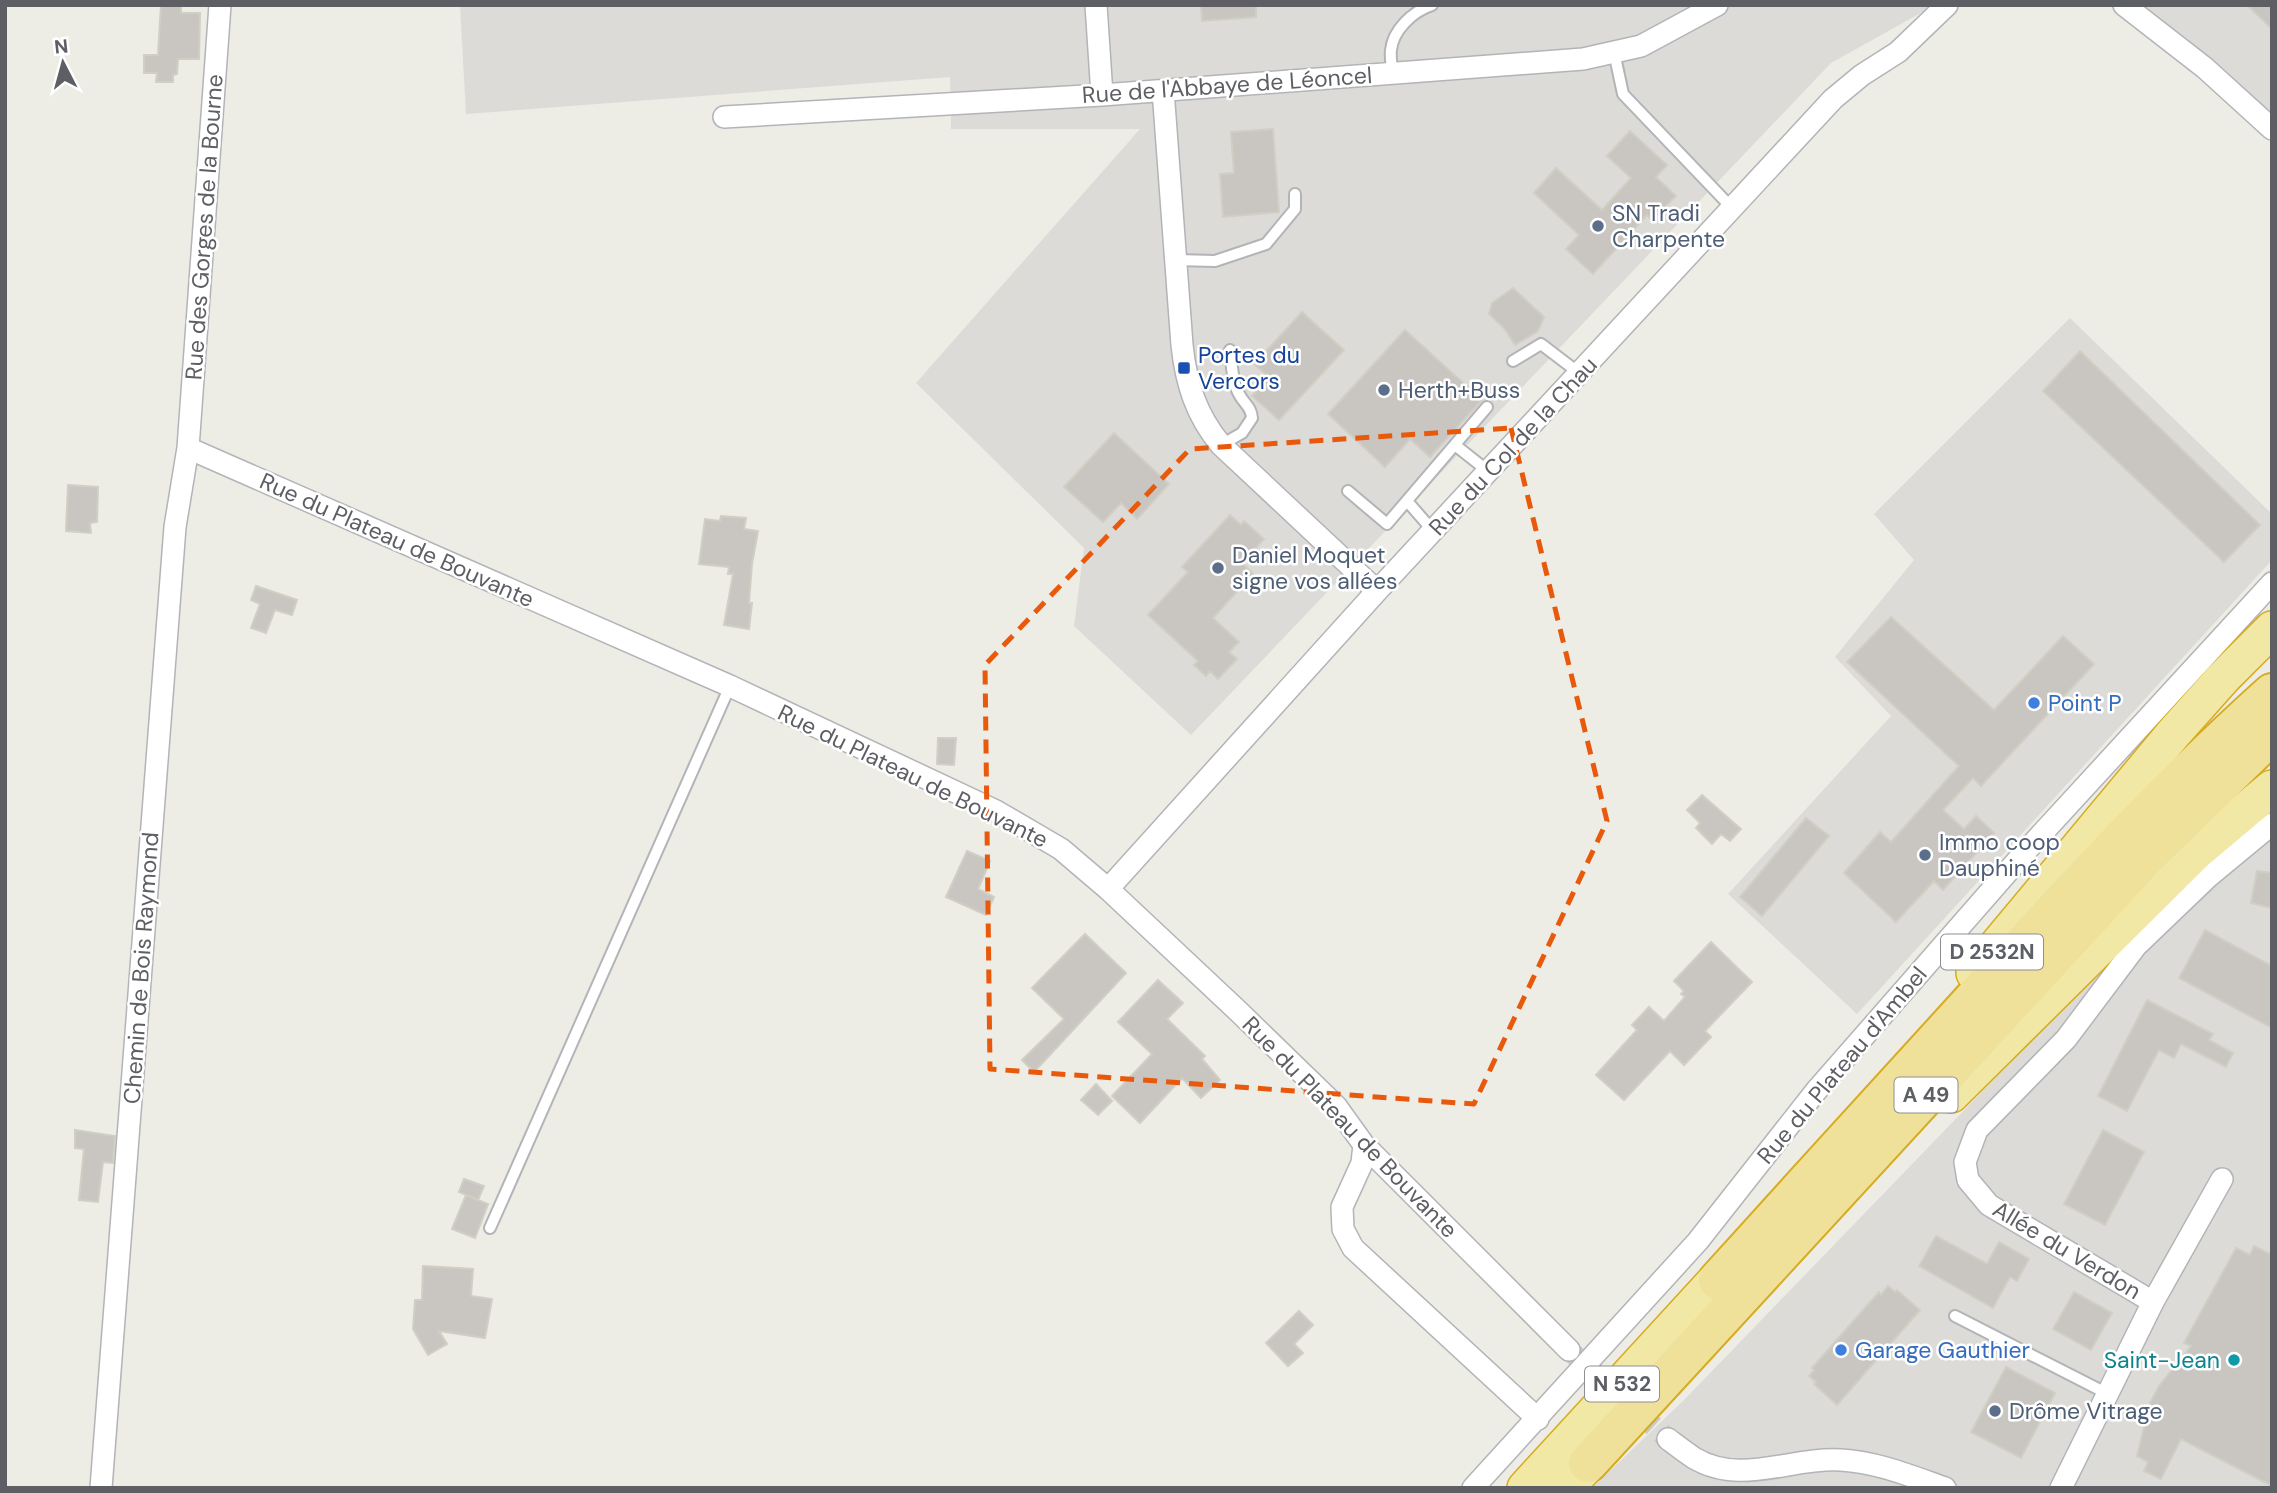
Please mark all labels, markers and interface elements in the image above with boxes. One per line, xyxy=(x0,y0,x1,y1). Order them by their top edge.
north arrow xyxy=(28,28,98,98)
text: N xyxy=(53,33,69,60)
street label: Rue de l'Abbaye de Léoncel xyxy=(1081,60,1373,110)
street label: Rue des Gorges de la Bourne xyxy=(178,73,230,381)
place label: SN Tradi Charpente xyxy=(1612,198,1725,254)
marker: SN Tradi Charpente xyxy=(1590,218,1606,234)
place label: Portes du Vercors xyxy=(1198,340,1300,396)
street label: Rue du Col de la Chau xyxy=(1422,350,1604,542)
marker: Portes du Vercors xyxy=(1176,360,1192,376)
place label: Herth+Buss xyxy=(1398,375,1520,405)
marker: Herth+Buss xyxy=(1376,382,1392,398)
street label: Rue du Plateau de Bouvante xyxy=(255,466,539,614)
place label: Daniel Moquet signe vos allées xyxy=(1232,540,1398,596)
marker: Daniel Moquet signe vos allées xyxy=(1210,560,1226,576)
place label: Point P xyxy=(2048,688,2122,718)
marker: Point P xyxy=(2026,695,2042,711)
street label: Rue du Plateau de Bouvante xyxy=(773,697,1053,855)
place label: Immo coop Dauphiné xyxy=(1939,827,2060,883)
street label: Chemin de Bois Raymond xyxy=(117,831,165,1105)
marker: Immo coop Dauphiné xyxy=(1917,847,1933,863)
road number: D 2532N xyxy=(1941,934,2043,970)
street label: Rue du Plateau d'Ambel xyxy=(1750,960,1934,1170)
street label: Rue du Plateau de Bouvante xyxy=(1236,1010,1464,1244)
road number: A 49 xyxy=(1895,1078,1958,1112)
street label: Allée du Verdon xyxy=(1987,1194,2147,1306)
place label: Garage Gauthier xyxy=(1855,1335,2030,1365)
marker: Garage Gauthier xyxy=(1833,1342,1849,1358)
place label: Saint-Jean xyxy=(2104,1345,2220,1375)
marker: Saint-Jean xyxy=(2226,1352,2242,1368)
road number: N 532 xyxy=(1585,1366,1659,1402)
place label: Drôme Vitrage xyxy=(2009,1396,2163,1426)
marker: Drôme Vitrage xyxy=(1987,1403,2003,1419)

